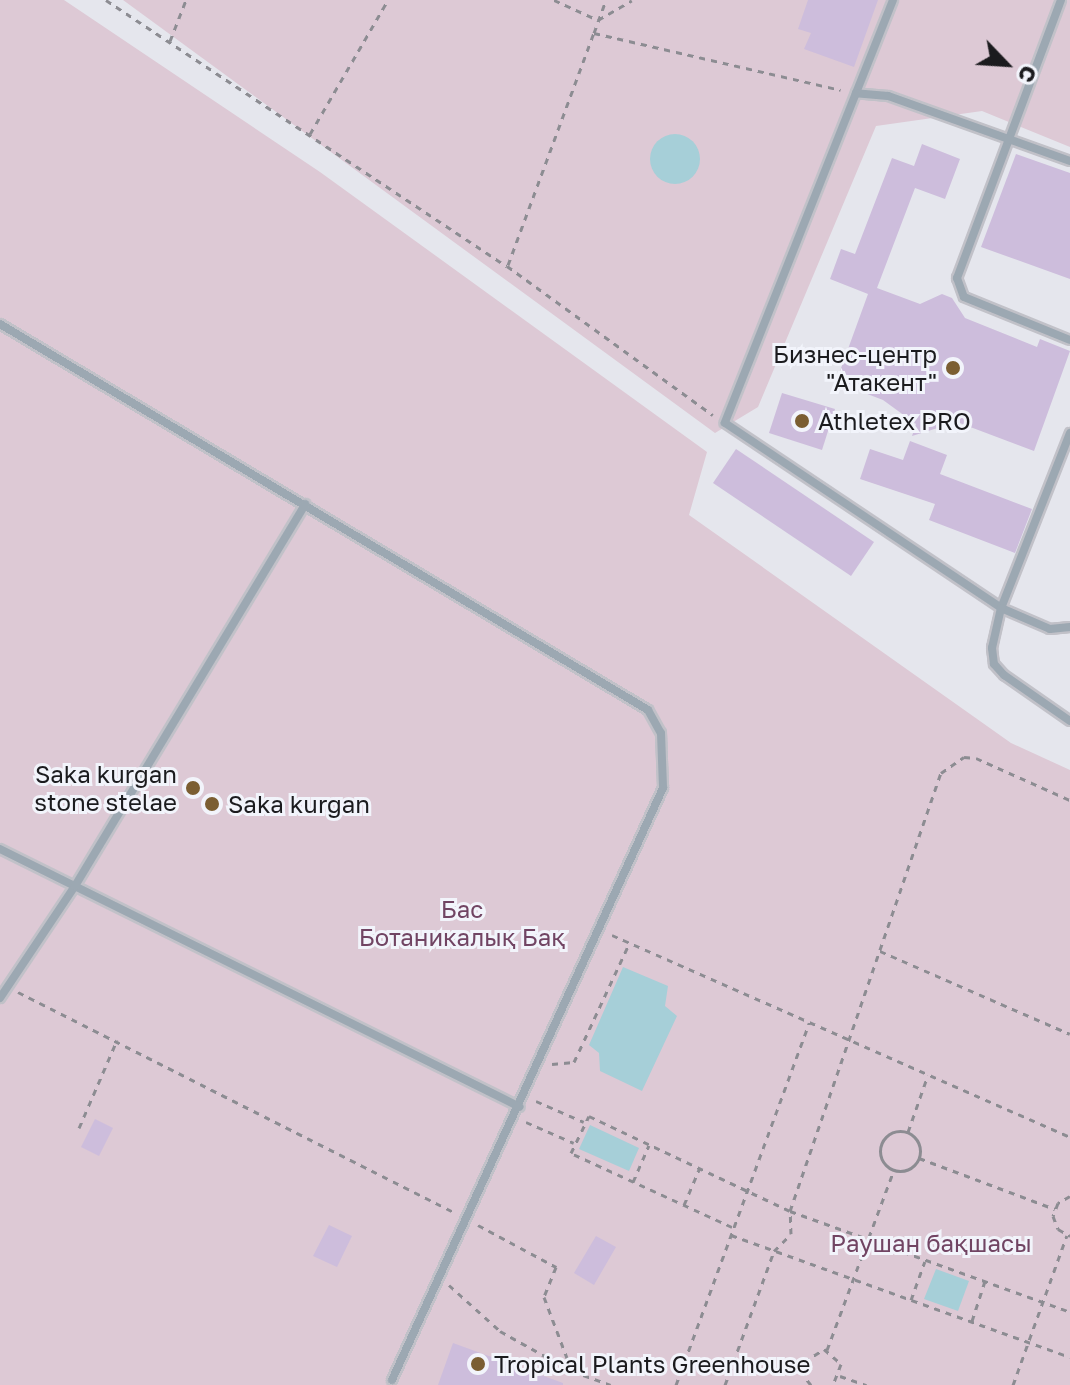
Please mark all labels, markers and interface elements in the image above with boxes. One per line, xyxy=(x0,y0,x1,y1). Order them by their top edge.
north arrow xyxy=(966,24,1046,104)
text: С xyxy=(1013,62,1044,87)
place label: Бизнес-центр "Атакент" xyxy=(773,340,937,396)
marker: Бизнес-центр "Атакент" xyxy=(944,359,962,377)
place label: Athletex PRO xyxy=(818,407,971,435)
marker: Athletex PRO xyxy=(793,412,811,430)
place label: Saka kurgan stone stelae xyxy=(34,760,177,816)
marker: Saka kurgan stone stelae xyxy=(184,779,202,797)
place label: Saka kurgan xyxy=(228,790,370,818)
marker: Saka kurgan xyxy=(203,795,221,813)
park label: Бас Ботаникалық Бақ xyxy=(359,895,565,951)
park label: Раушан бақшасы xyxy=(830,1229,1032,1257)
place label: Tropical Plants Greenhouse xyxy=(494,1350,811,1378)
marker: Tropical Plants Greenhouse xyxy=(469,1355,487,1373)

